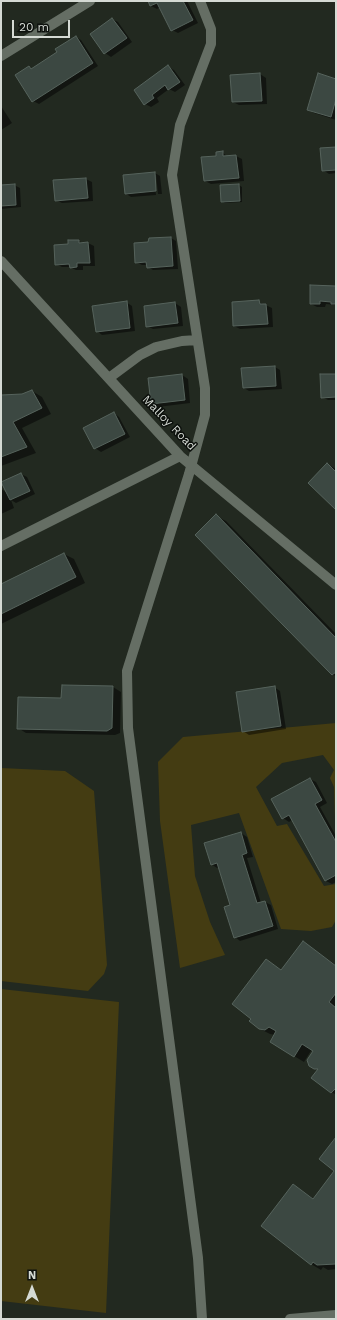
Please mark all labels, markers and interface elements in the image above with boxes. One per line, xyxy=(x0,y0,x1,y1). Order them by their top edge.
scale bar xyxy=(14,12,72,38)
text: 20 m xyxy=(19,20,49,34)
street label: Malloy Road xyxy=(139,392,199,454)
north arrow xyxy=(12,1268,52,1308)
text: N xyxy=(28,1269,36,1282)

